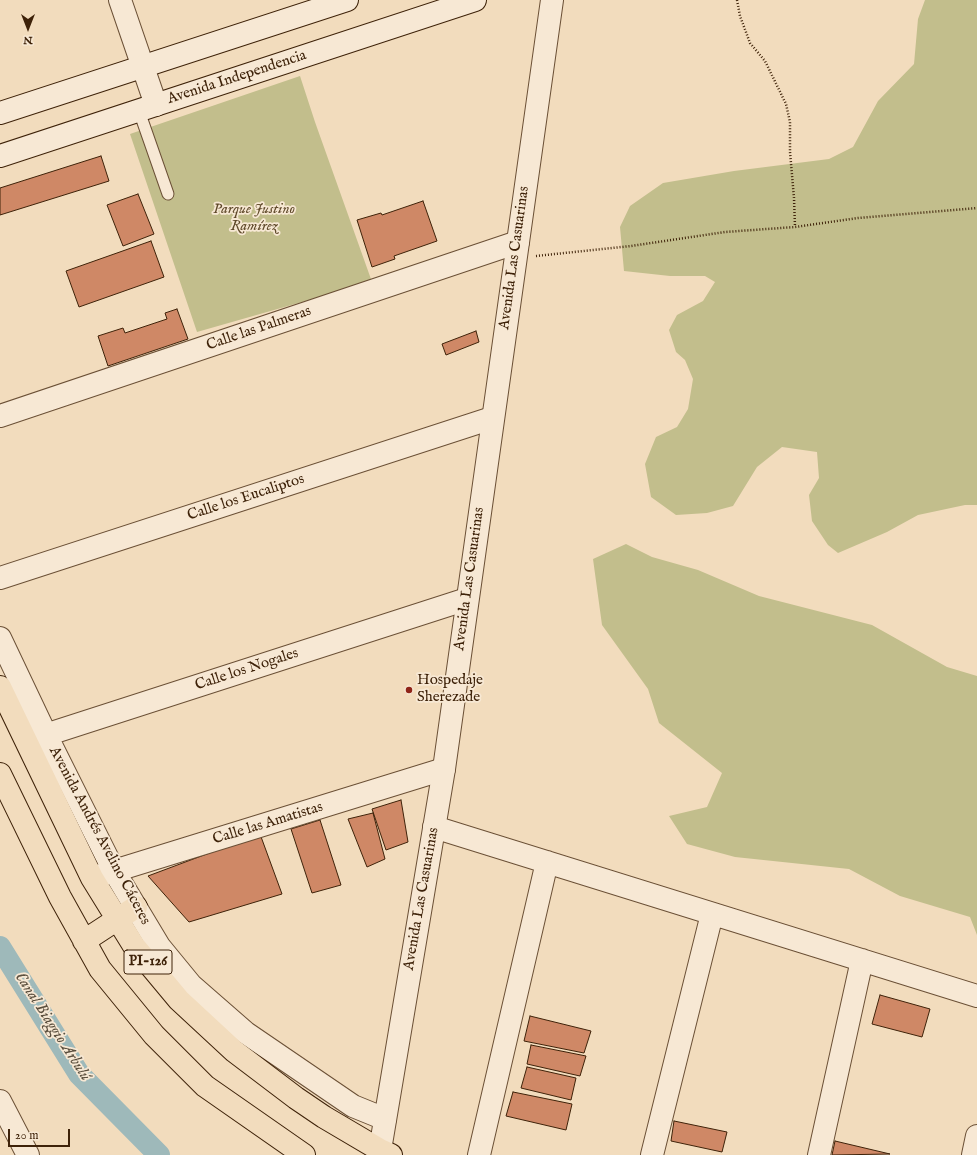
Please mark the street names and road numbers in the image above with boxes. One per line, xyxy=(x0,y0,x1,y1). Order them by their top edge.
street label: Avenida Independencia xyxy=(165,47,309,109)
street label: Avenida Las Casuarinas xyxy=(496,185,534,331)
street label: Calle las Palmeras xyxy=(204,303,314,355)
street label: Calle los Eucaliptos xyxy=(185,471,307,525)
street label: Avenida Las Casuarinas xyxy=(451,506,489,652)
street label: Calle los Nogales xyxy=(193,645,301,695)
street label: Avenida Andrés Avelino Cáceres xyxy=(44,744,154,928)
street label: Calle las Amatistas xyxy=(211,799,325,849)
street label: Avenida Las Casuarinas xyxy=(401,826,443,972)
road number: PI-126 xyxy=(124,950,172,974)

